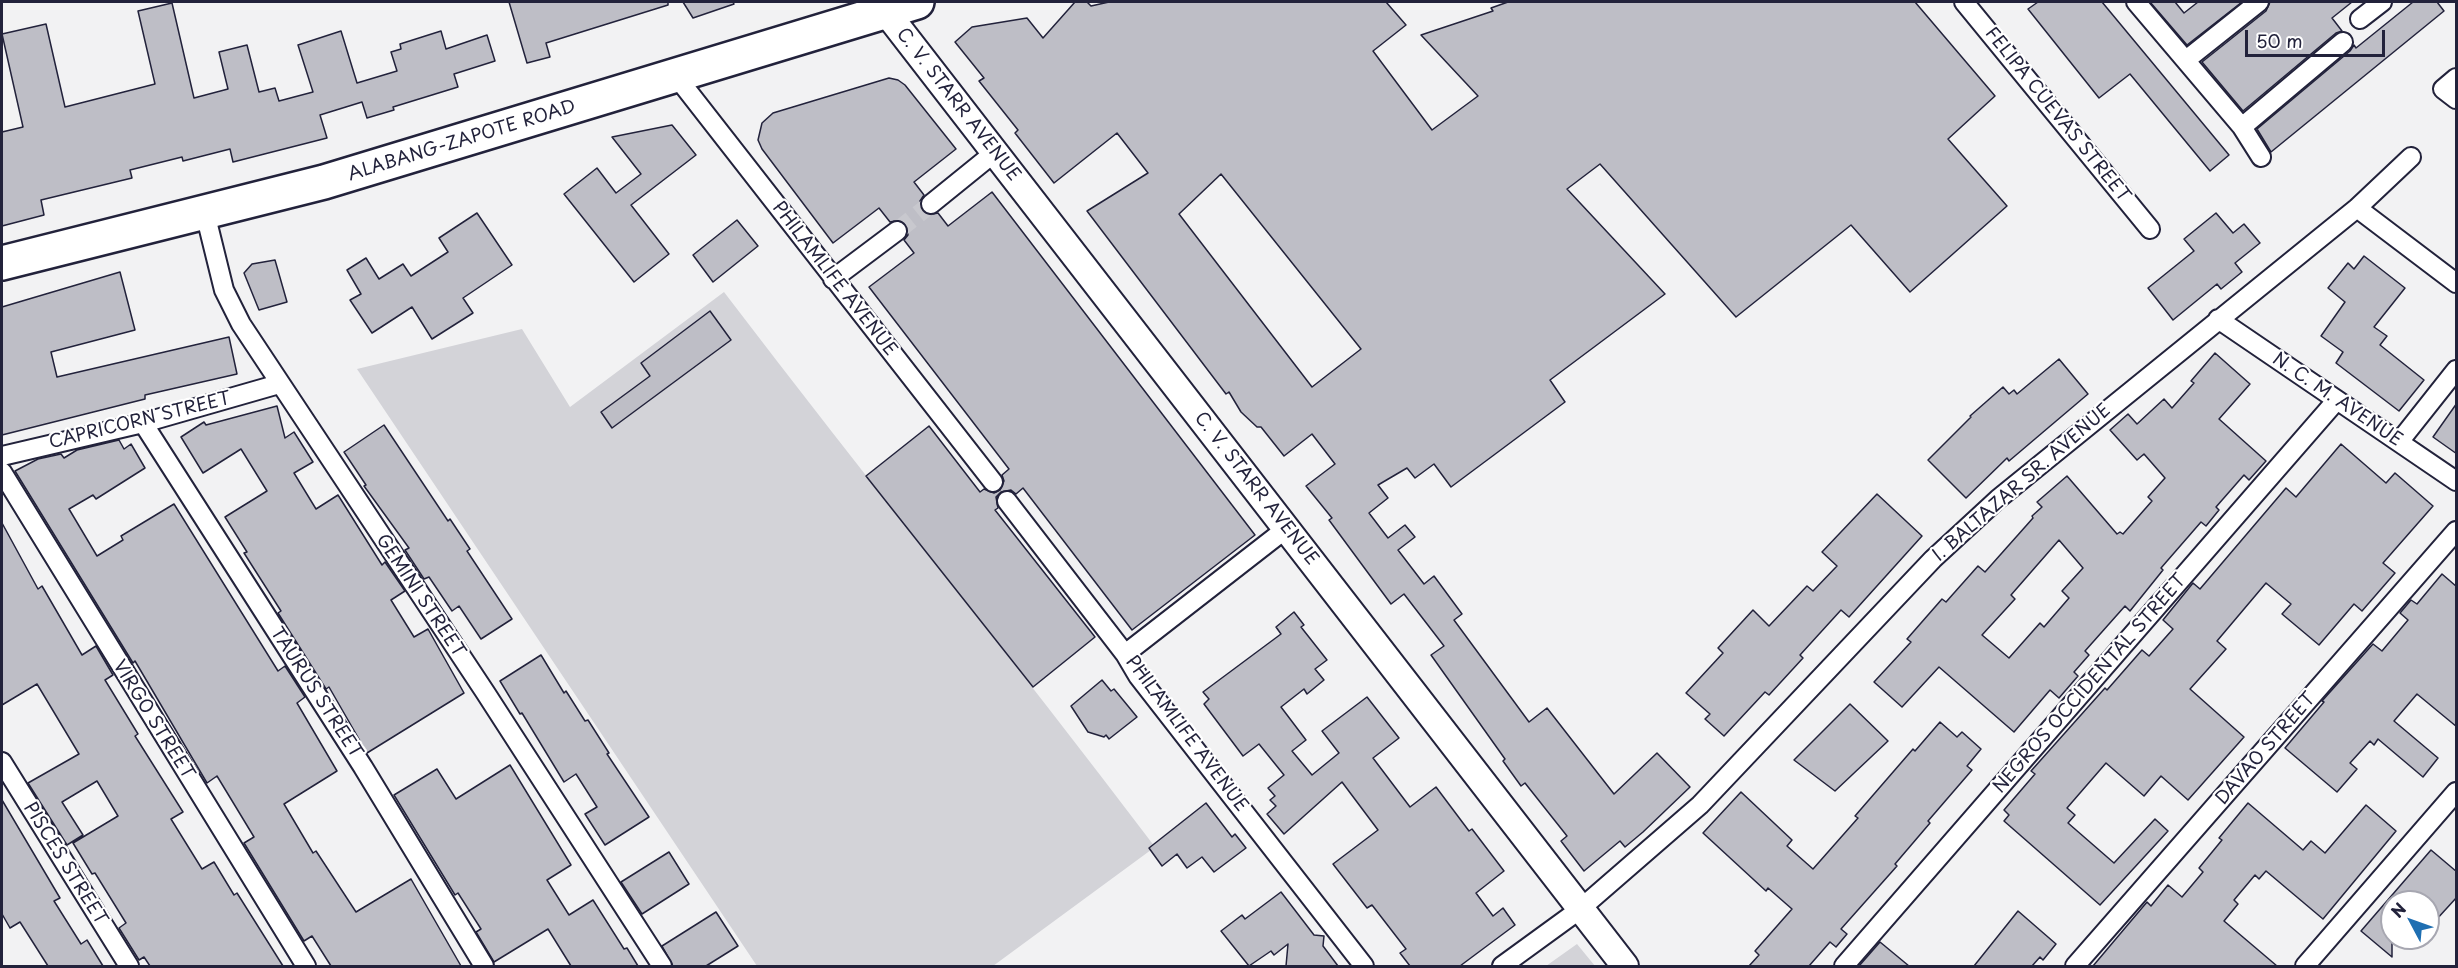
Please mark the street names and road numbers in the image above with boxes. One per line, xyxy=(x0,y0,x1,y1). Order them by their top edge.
street label: FELIPA CUEVAS STREET xyxy=(1980,23,2134,207)
street label: C. V. STARR AVENUE xyxy=(892,24,1024,186)
street label: ALABANG-ZAPOTE ROAD xyxy=(346,96,578,186)
street label: PHILAMLIFE AVENUE xyxy=(767,198,901,360)
street label: N. C. M. AVENUE xyxy=(2268,349,2406,451)
street label: CAPRICORN STREET xyxy=(47,388,233,454)
street label: I. BALTAZAR SR. AVENUE xyxy=(1929,400,2115,566)
street label: C. V. STARR AVENUE xyxy=(1190,408,1322,570)
street label: GEMINI STREET xyxy=(371,530,469,662)
street label: NEGROS OCCIDENTAL STREET xyxy=(1989,570,2191,798)
street label: TAURUS STREET xyxy=(266,624,366,762)
street label: PHILAMLIFE AVENUE xyxy=(1120,652,1252,816)
street label: VIRGO STREET xyxy=(108,656,198,784)
street label: DAVAO STREET xyxy=(2211,689,2321,809)
street label: PISCES STREET xyxy=(19,799,111,929)

